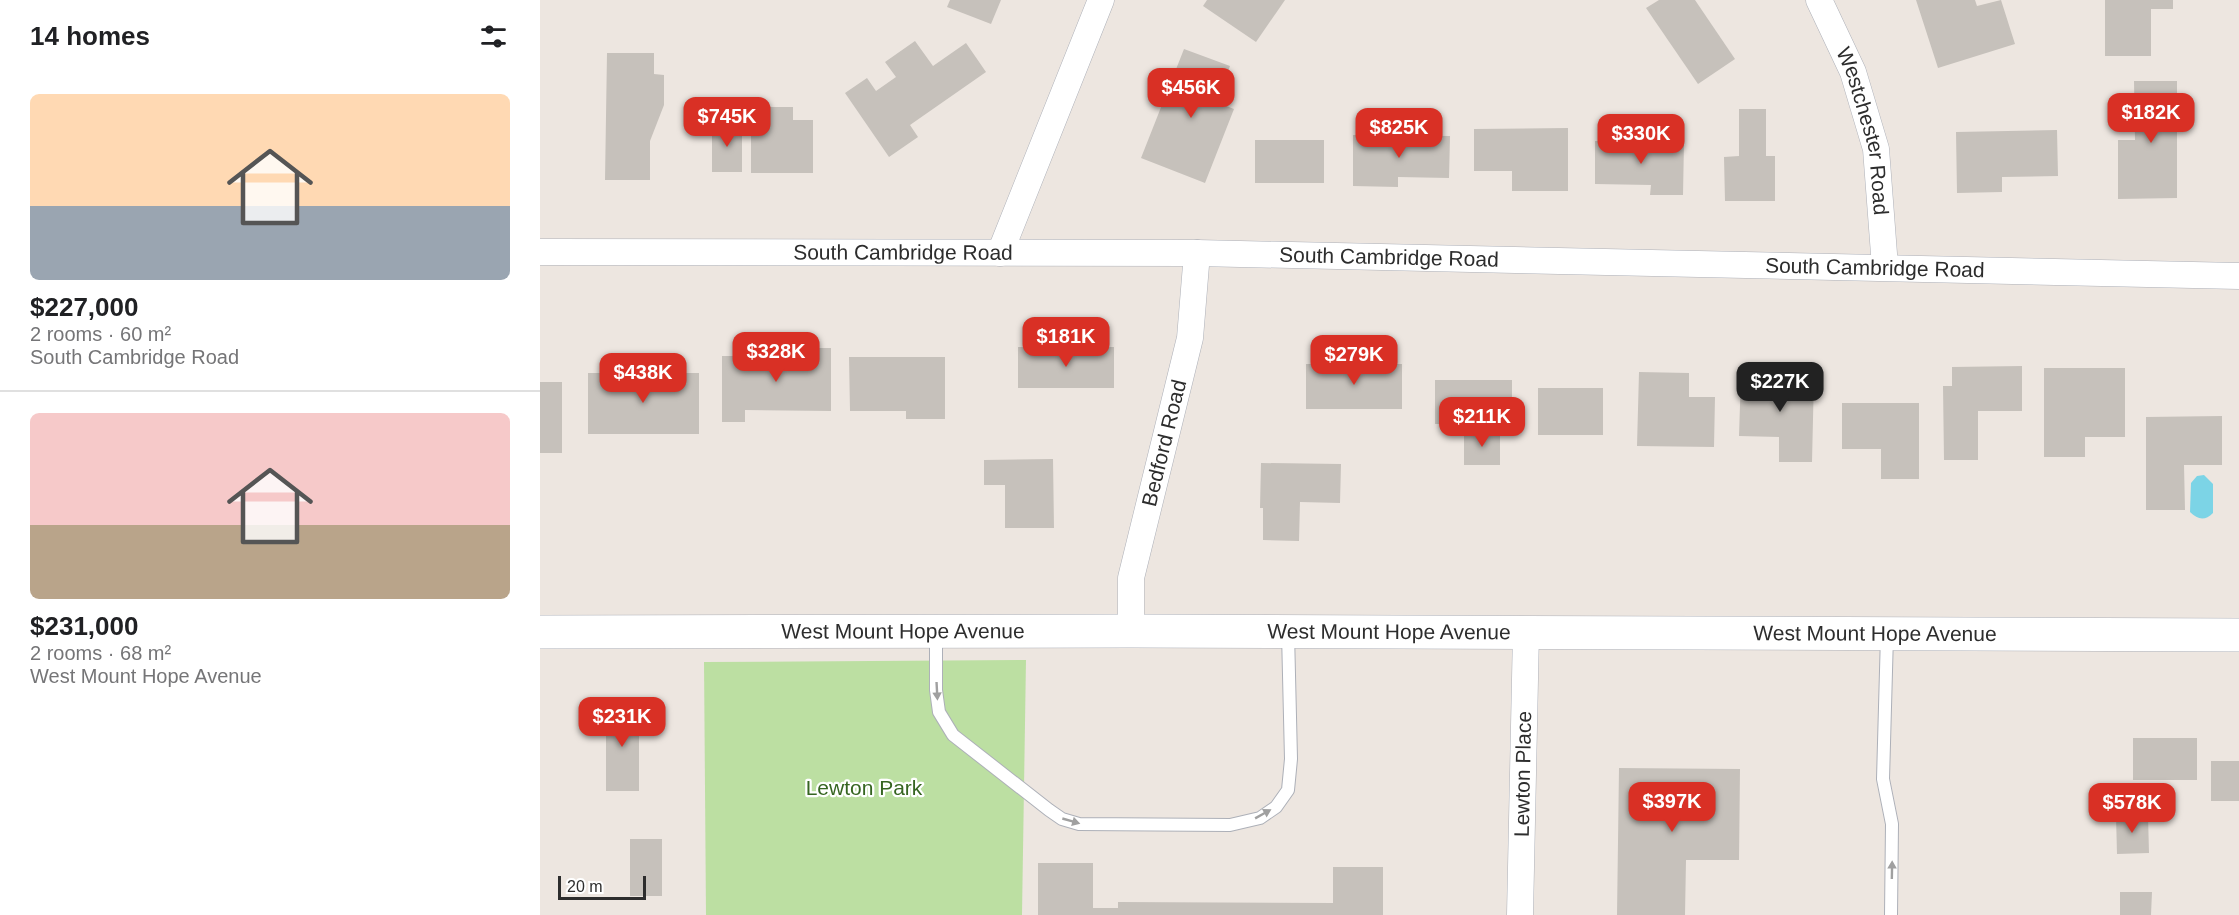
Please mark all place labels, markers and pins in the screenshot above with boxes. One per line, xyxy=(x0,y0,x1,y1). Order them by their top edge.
pin: $456K xyxy=(1149,68,1233,119)
pin: $182K xyxy=(2109,93,2193,144)
pin: $745K xyxy=(685,97,769,148)
pin: $825K xyxy=(1357,108,1441,159)
pin: $330K xyxy=(1599,114,1683,165)
pin: $181K xyxy=(1024,317,1108,368)
pin: $328K xyxy=(734,332,818,383)
pin: $279K xyxy=(1312,335,1396,386)
pin: $438K xyxy=(601,353,685,404)
pin: $227K xyxy=(1738,362,1822,413)
pin: $211K xyxy=(1440,397,1524,448)
pin: $231K xyxy=(580,697,664,748)
pin: $397K xyxy=(1630,782,1714,833)
pin: $578K xyxy=(2090,783,2174,834)

